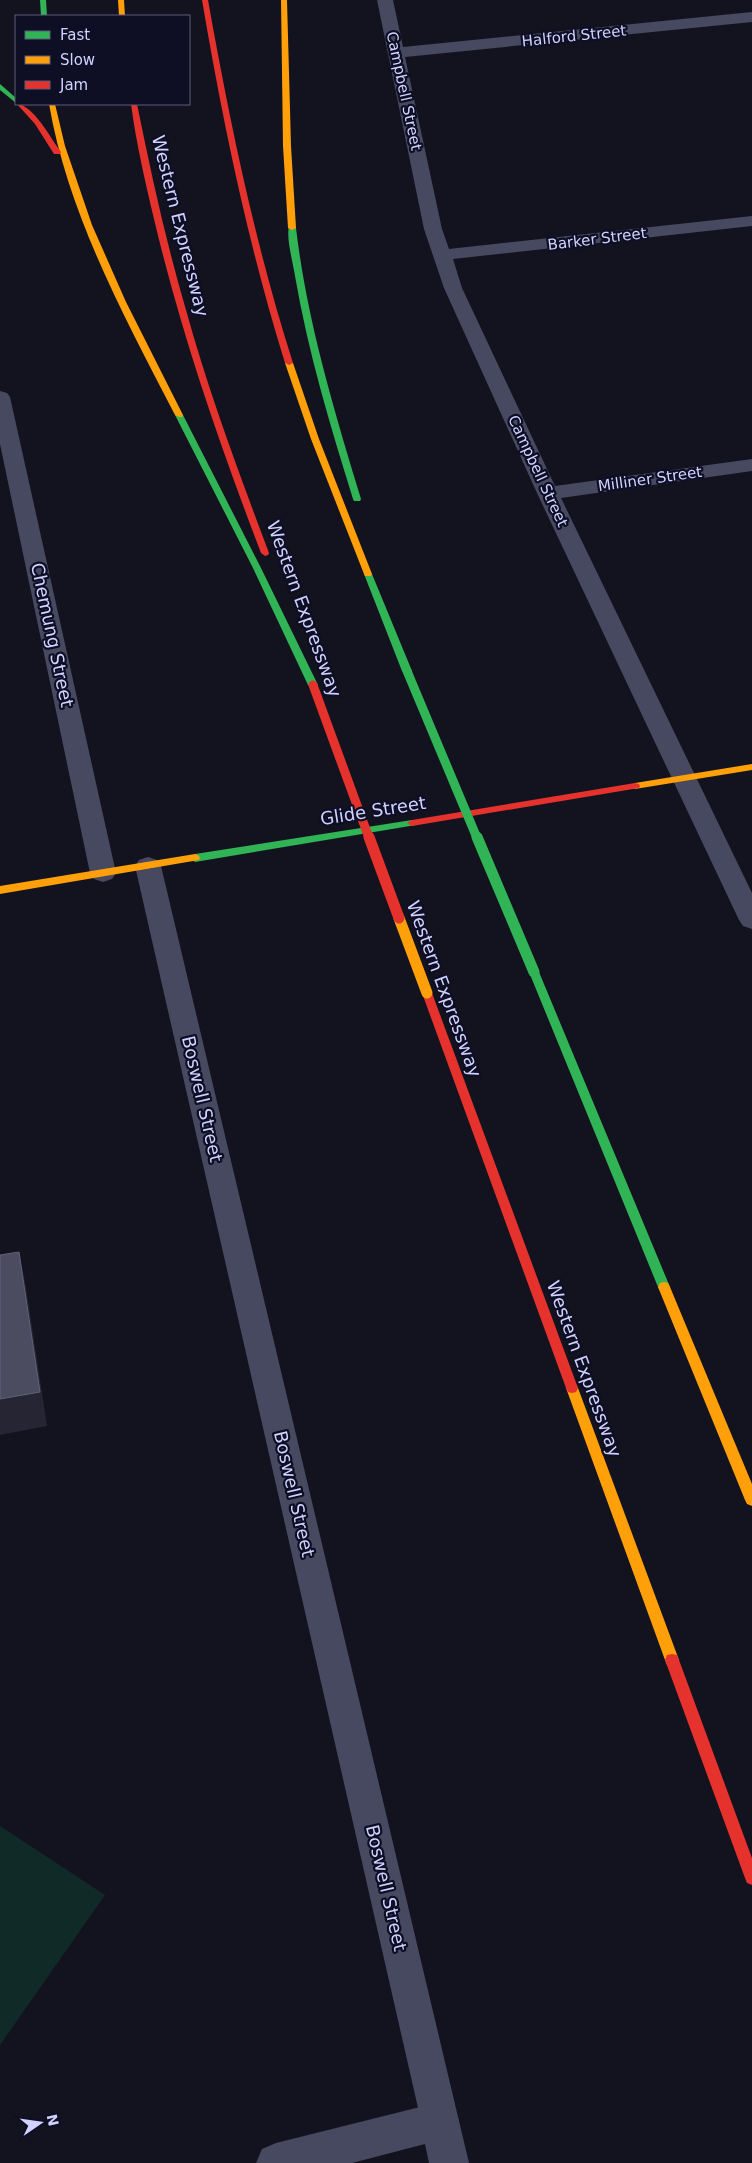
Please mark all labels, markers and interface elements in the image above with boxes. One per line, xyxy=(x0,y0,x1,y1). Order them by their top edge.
legend xyxy=(15,15,190,105)
street label: Halford Street xyxy=(521,22,627,50)
text: Fast xyxy=(60,26,90,44)
street label: Campbell Street xyxy=(383,30,425,152)
text: Slow xyxy=(60,51,95,69)
text: Jam xyxy=(59,76,88,94)
street label: Western Expressway xyxy=(148,133,213,319)
street label: Barker Street xyxy=(547,224,648,254)
street label: Campbell Street xyxy=(504,412,572,530)
street label: Milliner Street xyxy=(597,463,703,495)
street label: Western Expressway xyxy=(263,518,346,700)
street label: Chemung Street xyxy=(27,561,78,709)
street label: Glide Street xyxy=(318,792,427,829)
street label: Western Expressway xyxy=(403,898,486,1080)
street label: Boswell Street xyxy=(178,1034,227,1164)
street label: Western Expressway xyxy=(543,1278,626,1460)
street label: Boswell Street xyxy=(270,1429,319,1559)
street label: Boswell Street xyxy=(362,1823,411,1953)
north arrow xyxy=(15,2098,65,2148)
text: N xyxy=(44,2113,62,2128)

